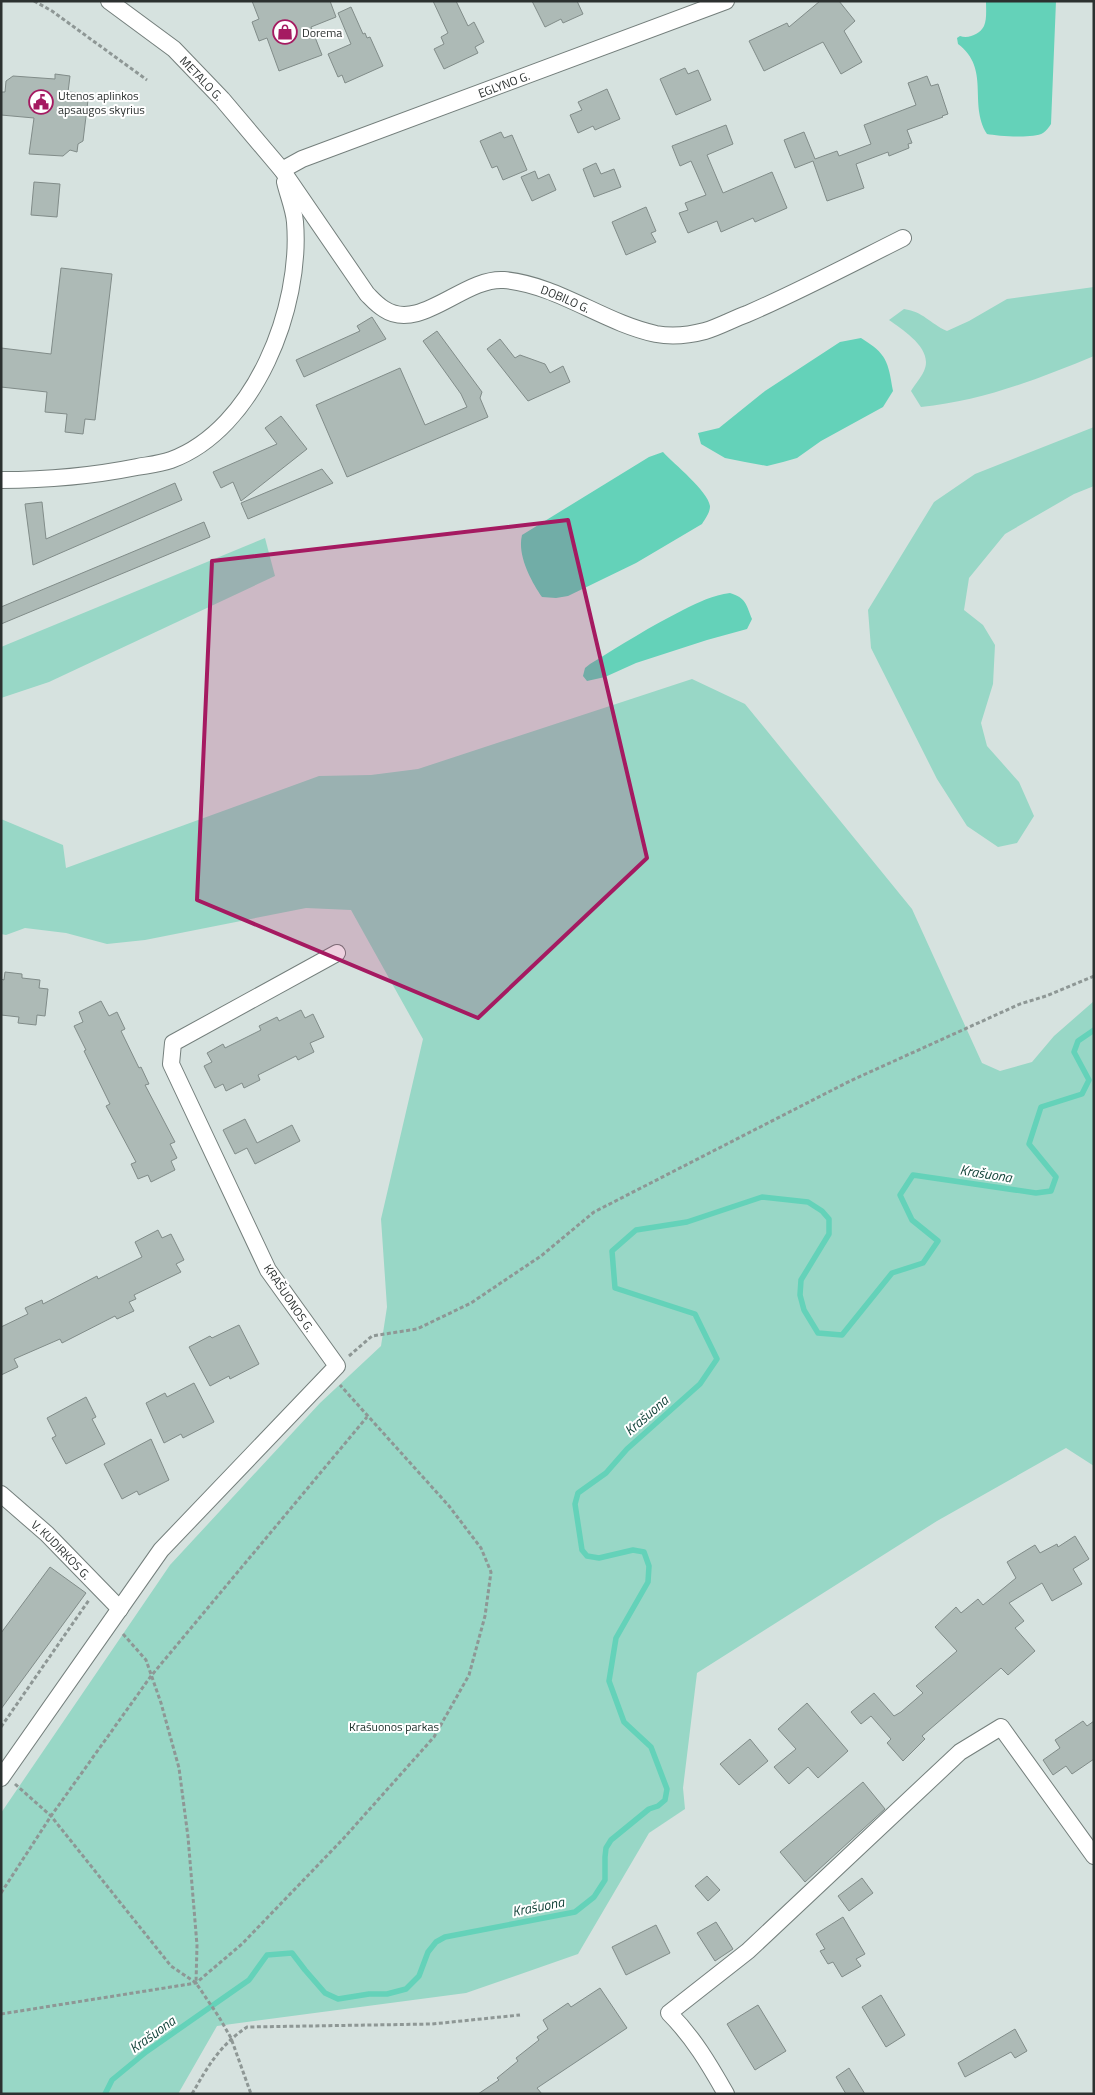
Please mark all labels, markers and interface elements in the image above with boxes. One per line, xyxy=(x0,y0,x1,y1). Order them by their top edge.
shop icon: Dorema xyxy=(272,19,298,45)
place label: Dorema xyxy=(302,23,342,42)
street label: METALO G. xyxy=(176,51,228,105)
street label: EGLYNO G. xyxy=(475,66,532,102)
place label: Utenos aplinkos apsaugos skyrius xyxy=(58,86,145,119)
public building icon: Utenos aplinkos apsaugos skyrius xyxy=(28,89,54,115)
street label: DOBILO G. xyxy=(538,279,593,317)
water label: Krašuona xyxy=(958,1159,1015,1188)
street label: KRAŠUONOS G. xyxy=(259,1260,319,1336)
water label: Krašuona xyxy=(619,1389,673,1440)
street label: V. KUDIRKOS G. xyxy=(27,1515,96,1584)
park label: Krašuonos parkas xyxy=(349,1717,439,1736)
water label: Krašuona xyxy=(510,1891,567,1921)
water label: Krašuona xyxy=(125,2010,180,2058)

